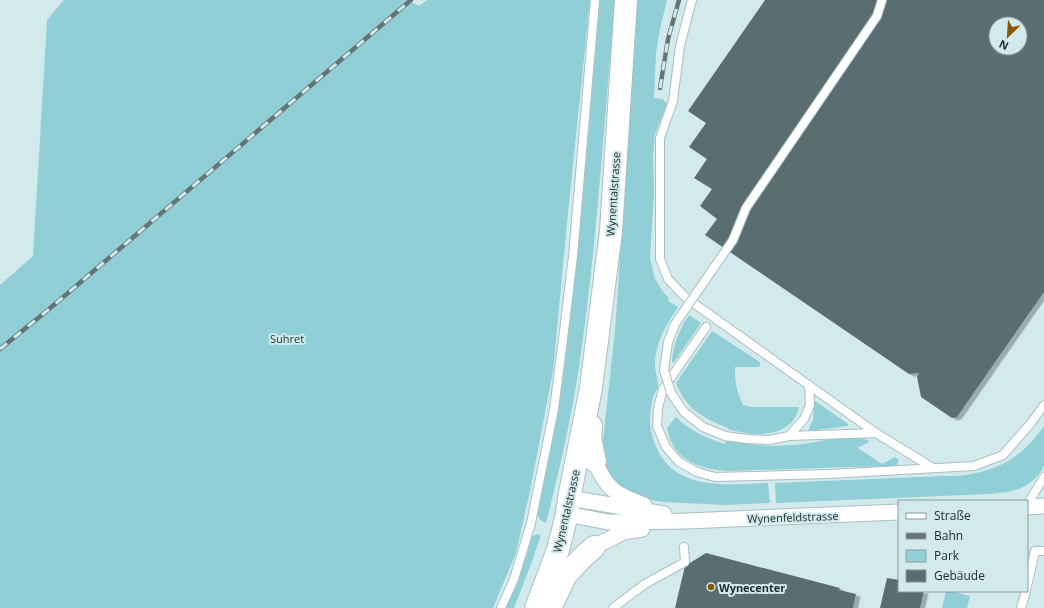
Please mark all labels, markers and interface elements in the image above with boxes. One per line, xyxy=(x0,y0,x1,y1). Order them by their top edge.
north arrow xyxy=(988,16,1028,56)
text: N xyxy=(996,37,1011,54)
street label: Wynentalstrasse xyxy=(603,151,623,237)
park label: Suhret xyxy=(270,331,304,346)
street label: Wynentalstrasse xyxy=(549,468,583,554)
legend xyxy=(898,500,1028,592)
text: Straße xyxy=(934,507,971,524)
street label: Wynenfeldstrasse xyxy=(747,508,839,526)
text: Bahn xyxy=(934,527,963,544)
text: Park xyxy=(934,547,960,564)
text: Gebäude xyxy=(934,567,985,584)
place label: Wynecenter xyxy=(719,580,785,595)
marker: Wynecenter xyxy=(706,582,716,592)

